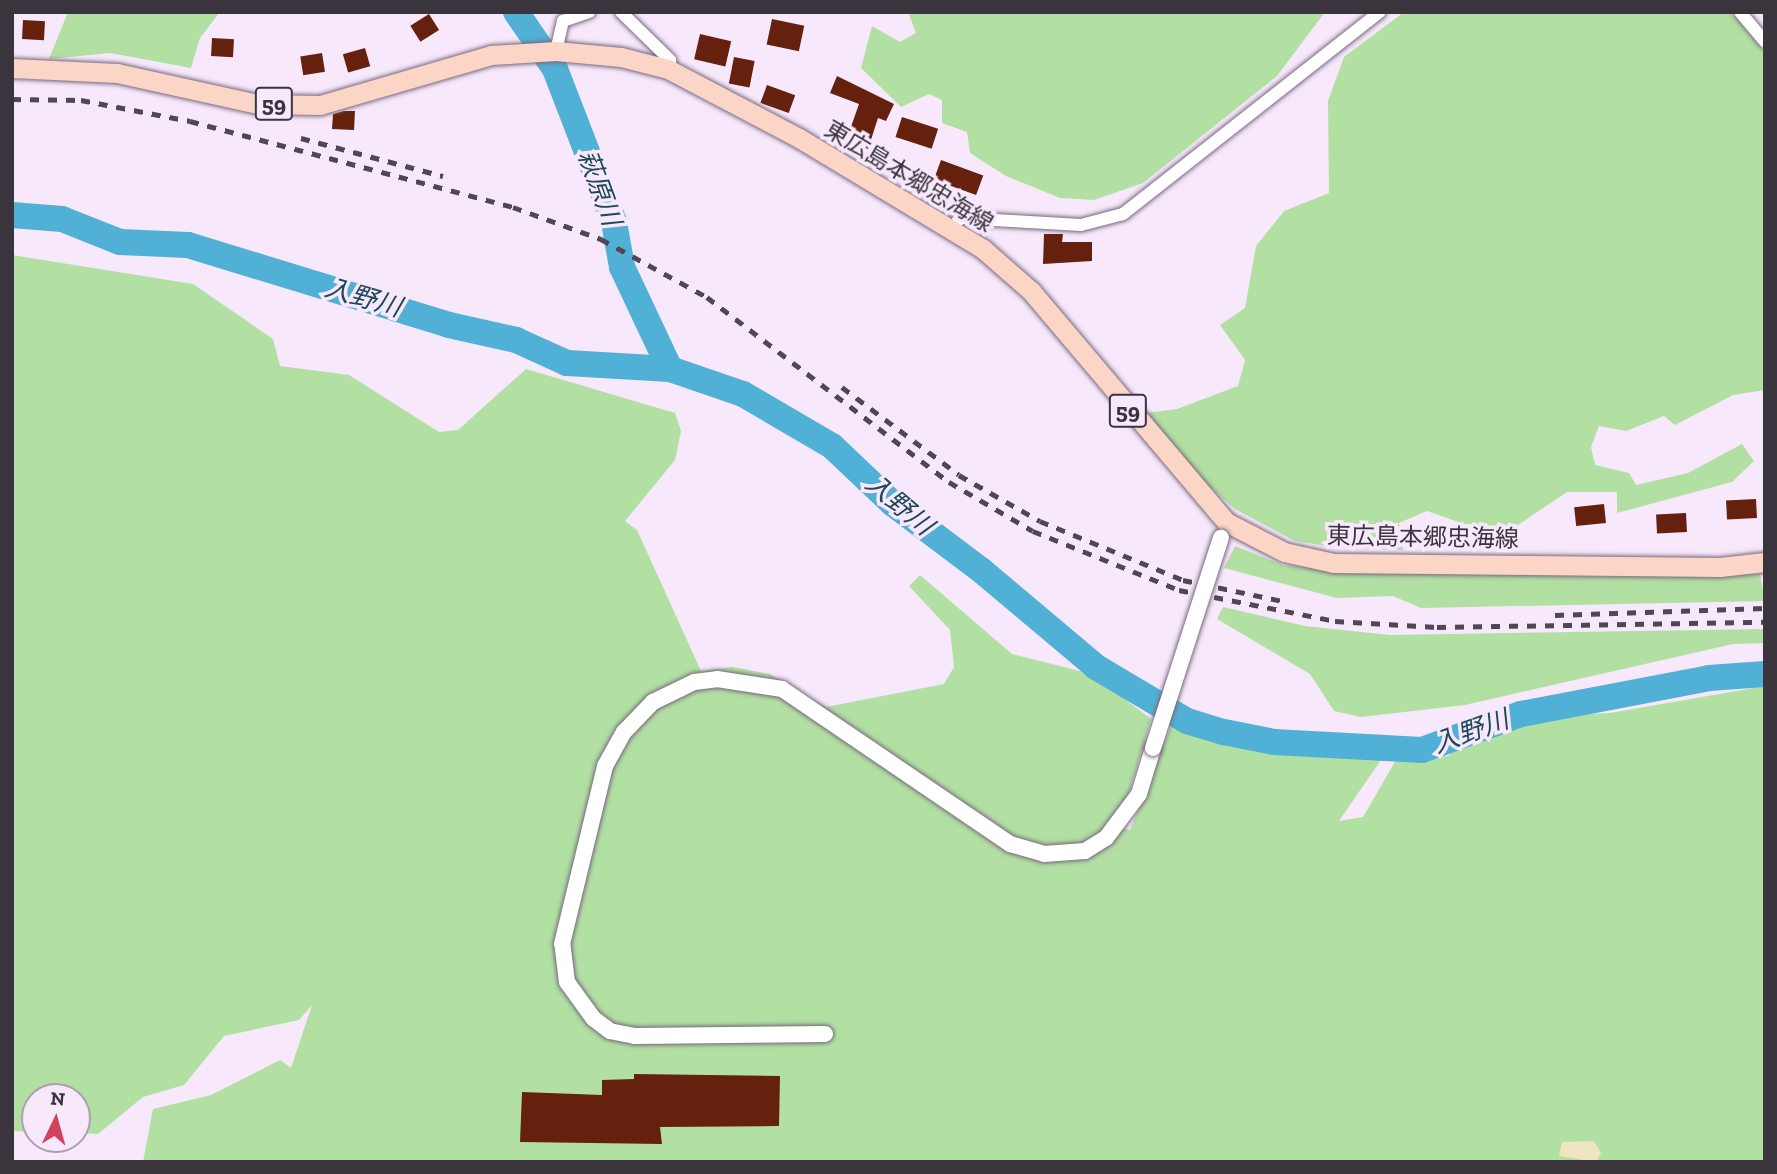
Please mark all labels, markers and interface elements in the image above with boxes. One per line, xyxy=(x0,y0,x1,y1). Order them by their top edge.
road number: 59 xyxy=(255,85,293,124)
street label: 東広島本郷忠海線 xyxy=(819,114,999,238)
water label: 萩原川 xyxy=(571,146,627,230)
water label: 入野川 xyxy=(321,272,405,324)
road number: 59 xyxy=(1109,392,1147,430)
water label: 入野川 xyxy=(859,468,939,542)
street label: 東広島本郷忠海線 xyxy=(1327,521,1519,553)
water label: 入野川 xyxy=(1429,704,1513,760)
north arrow xyxy=(21,1083,91,1153)
text: N xyxy=(49,1086,66,1111)

